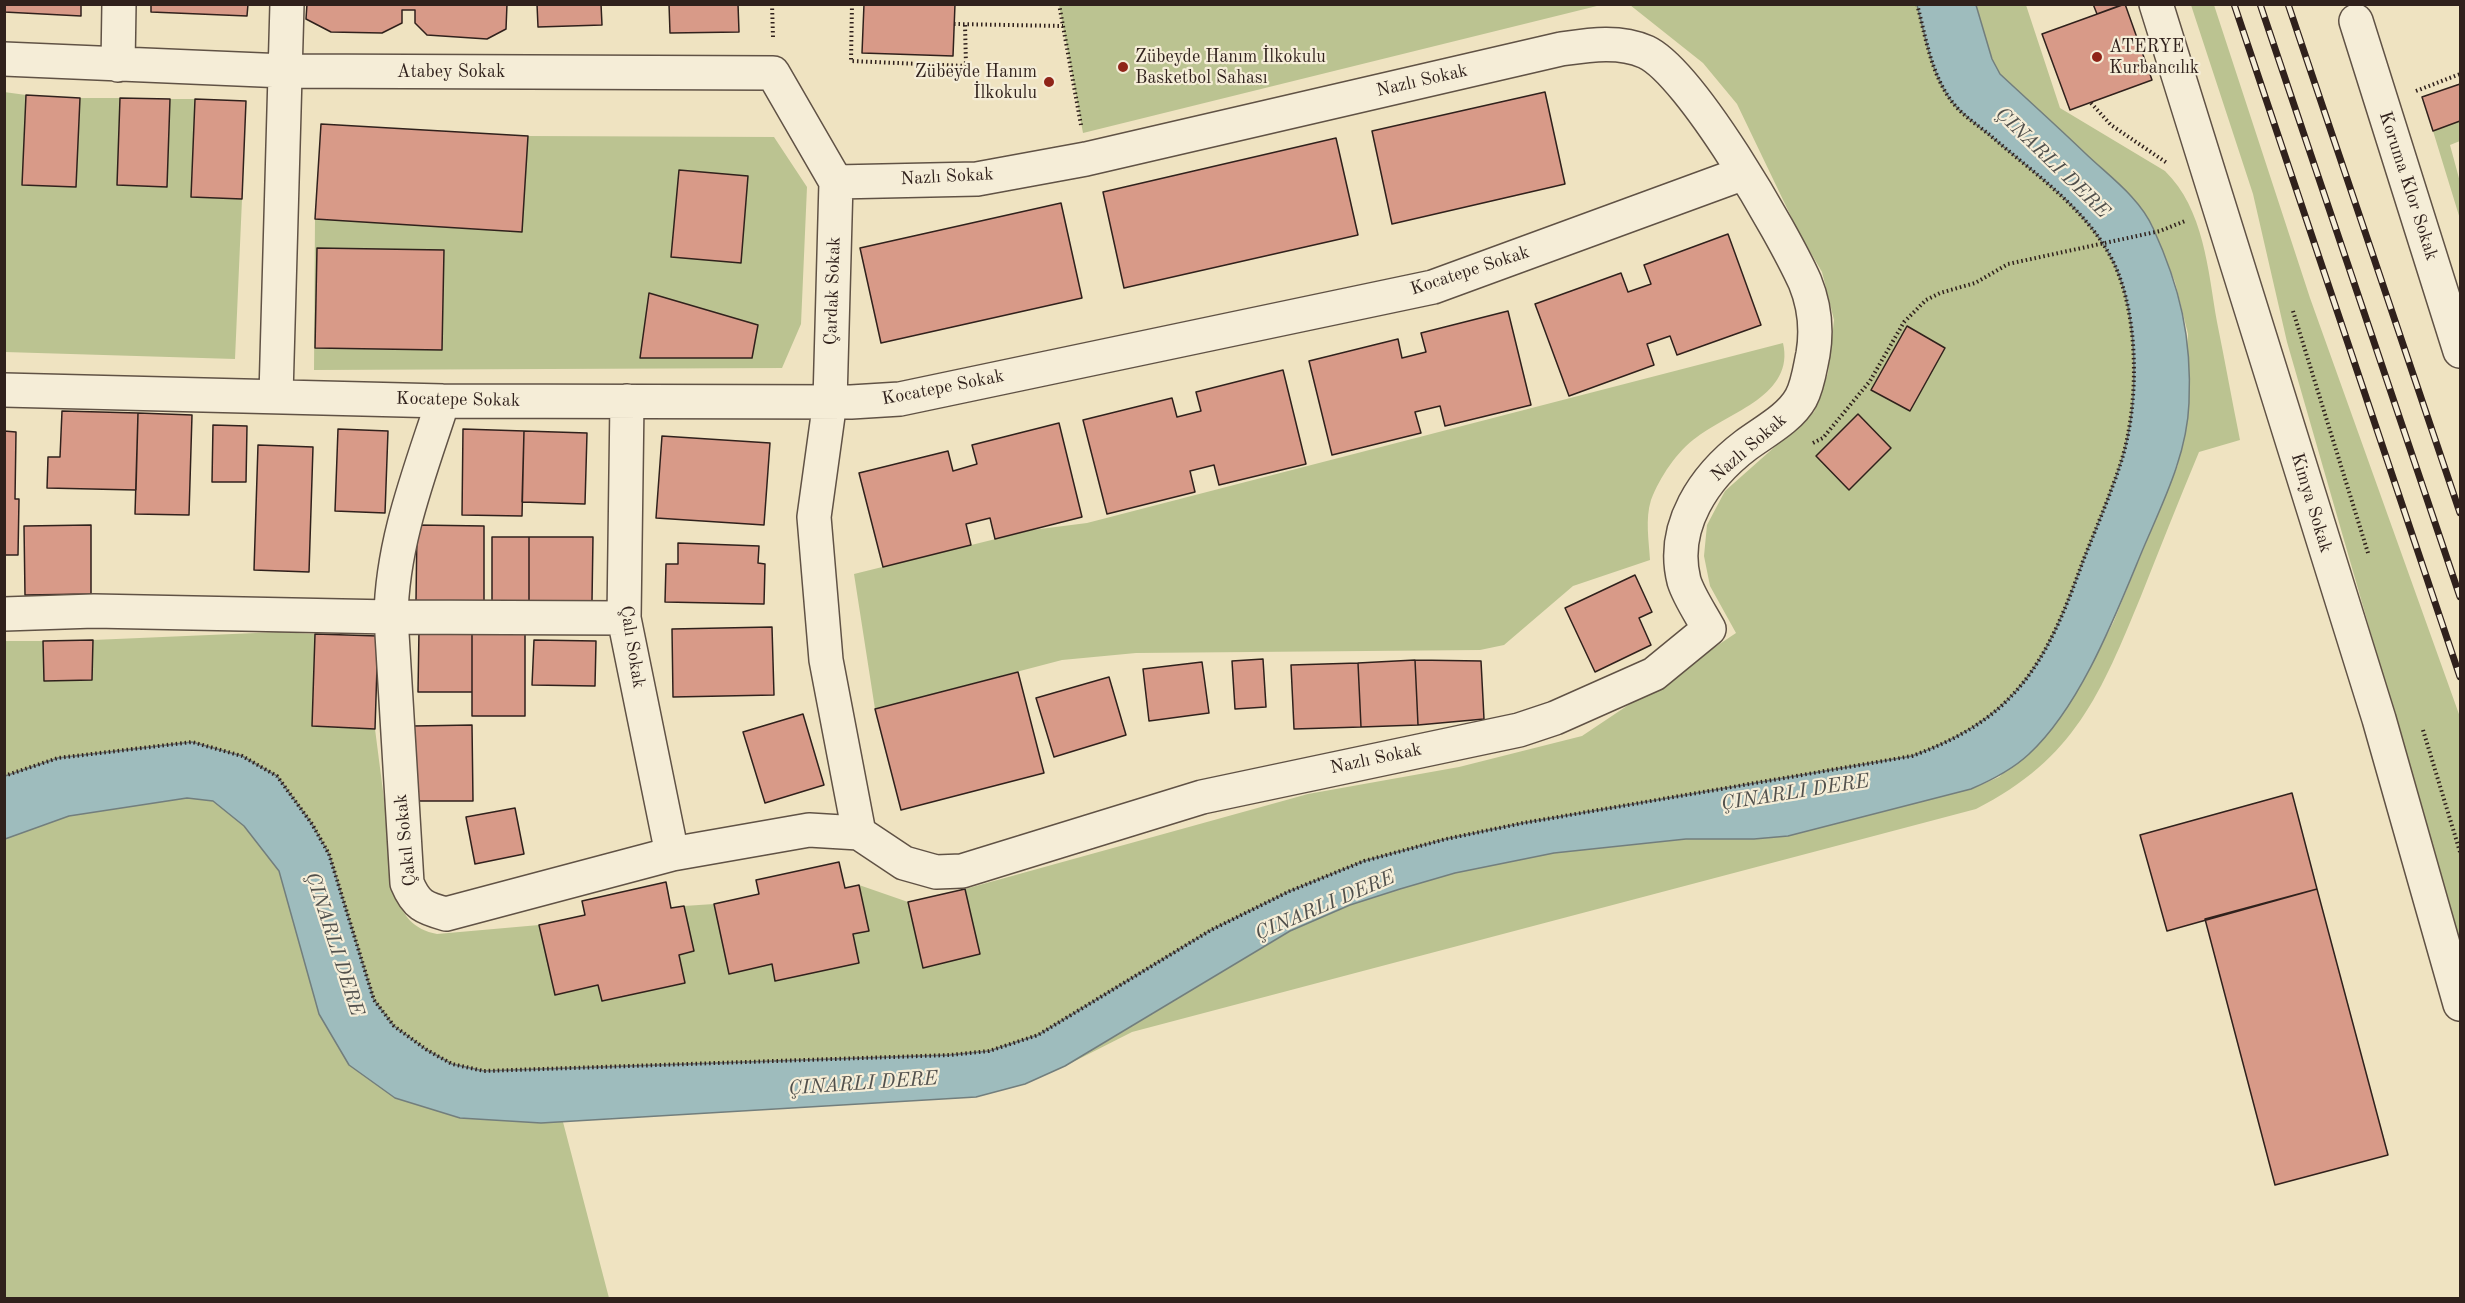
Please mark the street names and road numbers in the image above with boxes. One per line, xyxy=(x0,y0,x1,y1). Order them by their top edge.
street label: Nazlı Sokak xyxy=(1374,60,1470,102)
street label: Atabey Sokak xyxy=(397,61,505,83)
street label: Koruma Klor Sokak xyxy=(2374,109,2442,263)
street label: Nazlı Sokak xyxy=(900,164,994,190)
street label: Çardak Sokak xyxy=(820,236,846,346)
street label: Kocatepe Sokak xyxy=(1408,242,1532,300)
street label: Kocatepe Sokak xyxy=(880,366,1006,410)
street label: Kocatepe Sokak xyxy=(396,388,520,412)
street label: Nazlı Sokak xyxy=(1707,409,1791,487)
street label: Kimya Sokak xyxy=(2286,450,2336,556)
street label: Çalı Sokak xyxy=(615,604,649,690)
street label: Nazlı Sokak xyxy=(1328,739,1424,779)
street label: Çakıl Sokak xyxy=(390,793,422,887)

